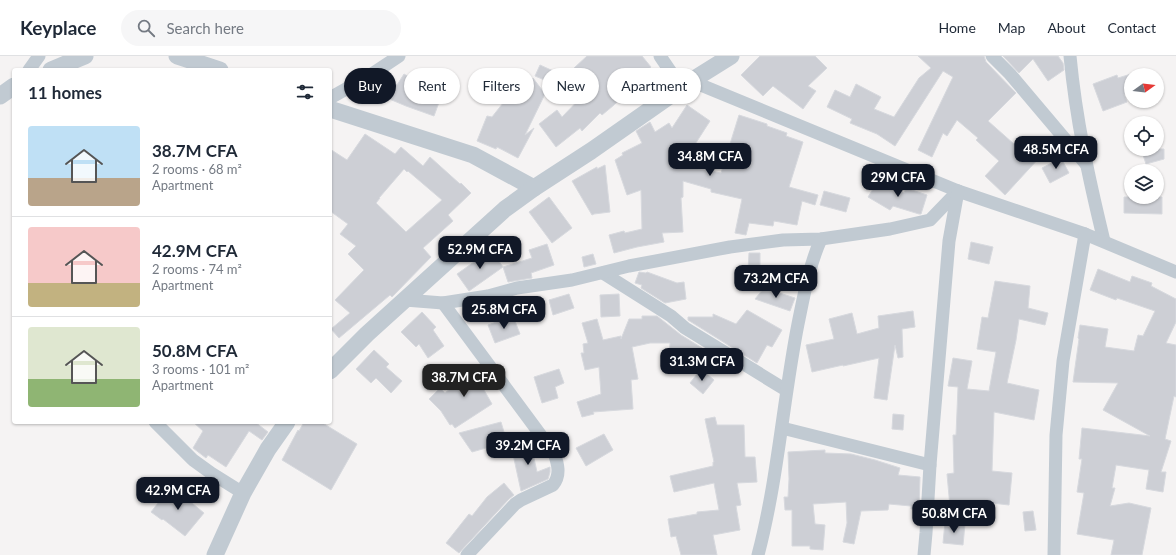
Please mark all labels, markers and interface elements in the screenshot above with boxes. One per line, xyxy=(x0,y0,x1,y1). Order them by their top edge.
search box xyxy=(121,10,401,46)
text: Keyplace xyxy=(20,16,97,39)
icon: search xyxy=(135,17,157,39)
text: Search here xyxy=(167,19,244,37)
text: Home xyxy=(938,19,976,36)
text: Map xyxy=(998,19,1025,36)
text: About xyxy=(1047,19,1085,36)
text: Contact xyxy=(1107,19,1156,36)
chip: Buy xyxy=(344,68,396,104)
chip: Rent xyxy=(404,68,460,104)
chip: Filters xyxy=(468,68,534,104)
chip: New xyxy=(542,68,599,104)
chip: Apartment xyxy=(607,68,701,104)
north arrow xyxy=(1124,68,1164,108)
map controls xyxy=(1124,68,1164,204)
icon: filters xyxy=(294,81,316,103)
text: 11 homes xyxy=(28,82,102,103)
button: locate xyxy=(1124,116,1164,156)
pin: 48.5M CFA xyxy=(1010,136,1102,170)
text: 38.7M CFA xyxy=(152,140,237,161)
text: 48.5M CFA xyxy=(1023,141,1089,157)
icon: home xyxy=(60,142,108,190)
pin: 34.8M CFA xyxy=(664,143,756,177)
text: 34.8M CFA xyxy=(677,148,743,164)
text: 2 rooms · 68 m² xyxy=(152,161,242,177)
pin: 29M CFA xyxy=(861,164,935,198)
button: layers xyxy=(1124,164,1164,204)
text: 29M CFA xyxy=(871,169,925,185)
text: Apartment xyxy=(152,177,213,193)
pin: 52.9M CFA xyxy=(434,236,526,270)
text: 42.9M CFA xyxy=(152,240,237,261)
text: 52.9M CFA xyxy=(447,241,513,257)
icon: home xyxy=(60,243,108,291)
text: 2 rooms · 74 m² xyxy=(152,261,242,277)
pin: 73.2M CFA xyxy=(730,265,822,299)
text: 73.2M CFA xyxy=(743,270,809,286)
text: Apartment xyxy=(152,277,213,293)
pin: 25.8M CFA xyxy=(458,296,550,330)
text: 25.8M CFA xyxy=(471,301,537,317)
text: 50.8M CFA xyxy=(152,340,237,361)
icon: home xyxy=(60,343,108,391)
pin: 31.3M CFA xyxy=(656,348,748,382)
text: 31.3M CFA xyxy=(669,353,735,369)
text: 3 rooms · 101 m² xyxy=(152,361,249,377)
pin: 38.7M CFA xyxy=(418,364,510,398)
text: 38.7M CFA xyxy=(431,369,497,385)
text: Apartment xyxy=(152,377,213,393)
pin: 39.2M CFA xyxy=(482,432,574,466)
text: 39.2M CFA xyxy=(495,437,561,453)
pin: 42.9M CFA xyxy=(132,477,224,511)
text: 42.9M CFA xyxy=(145,482,211,498)
pin: 50.8M CFA xyxy=(908,500,1000,534)
text: 50.8M CFA xyxy=(921,505,987,521)

